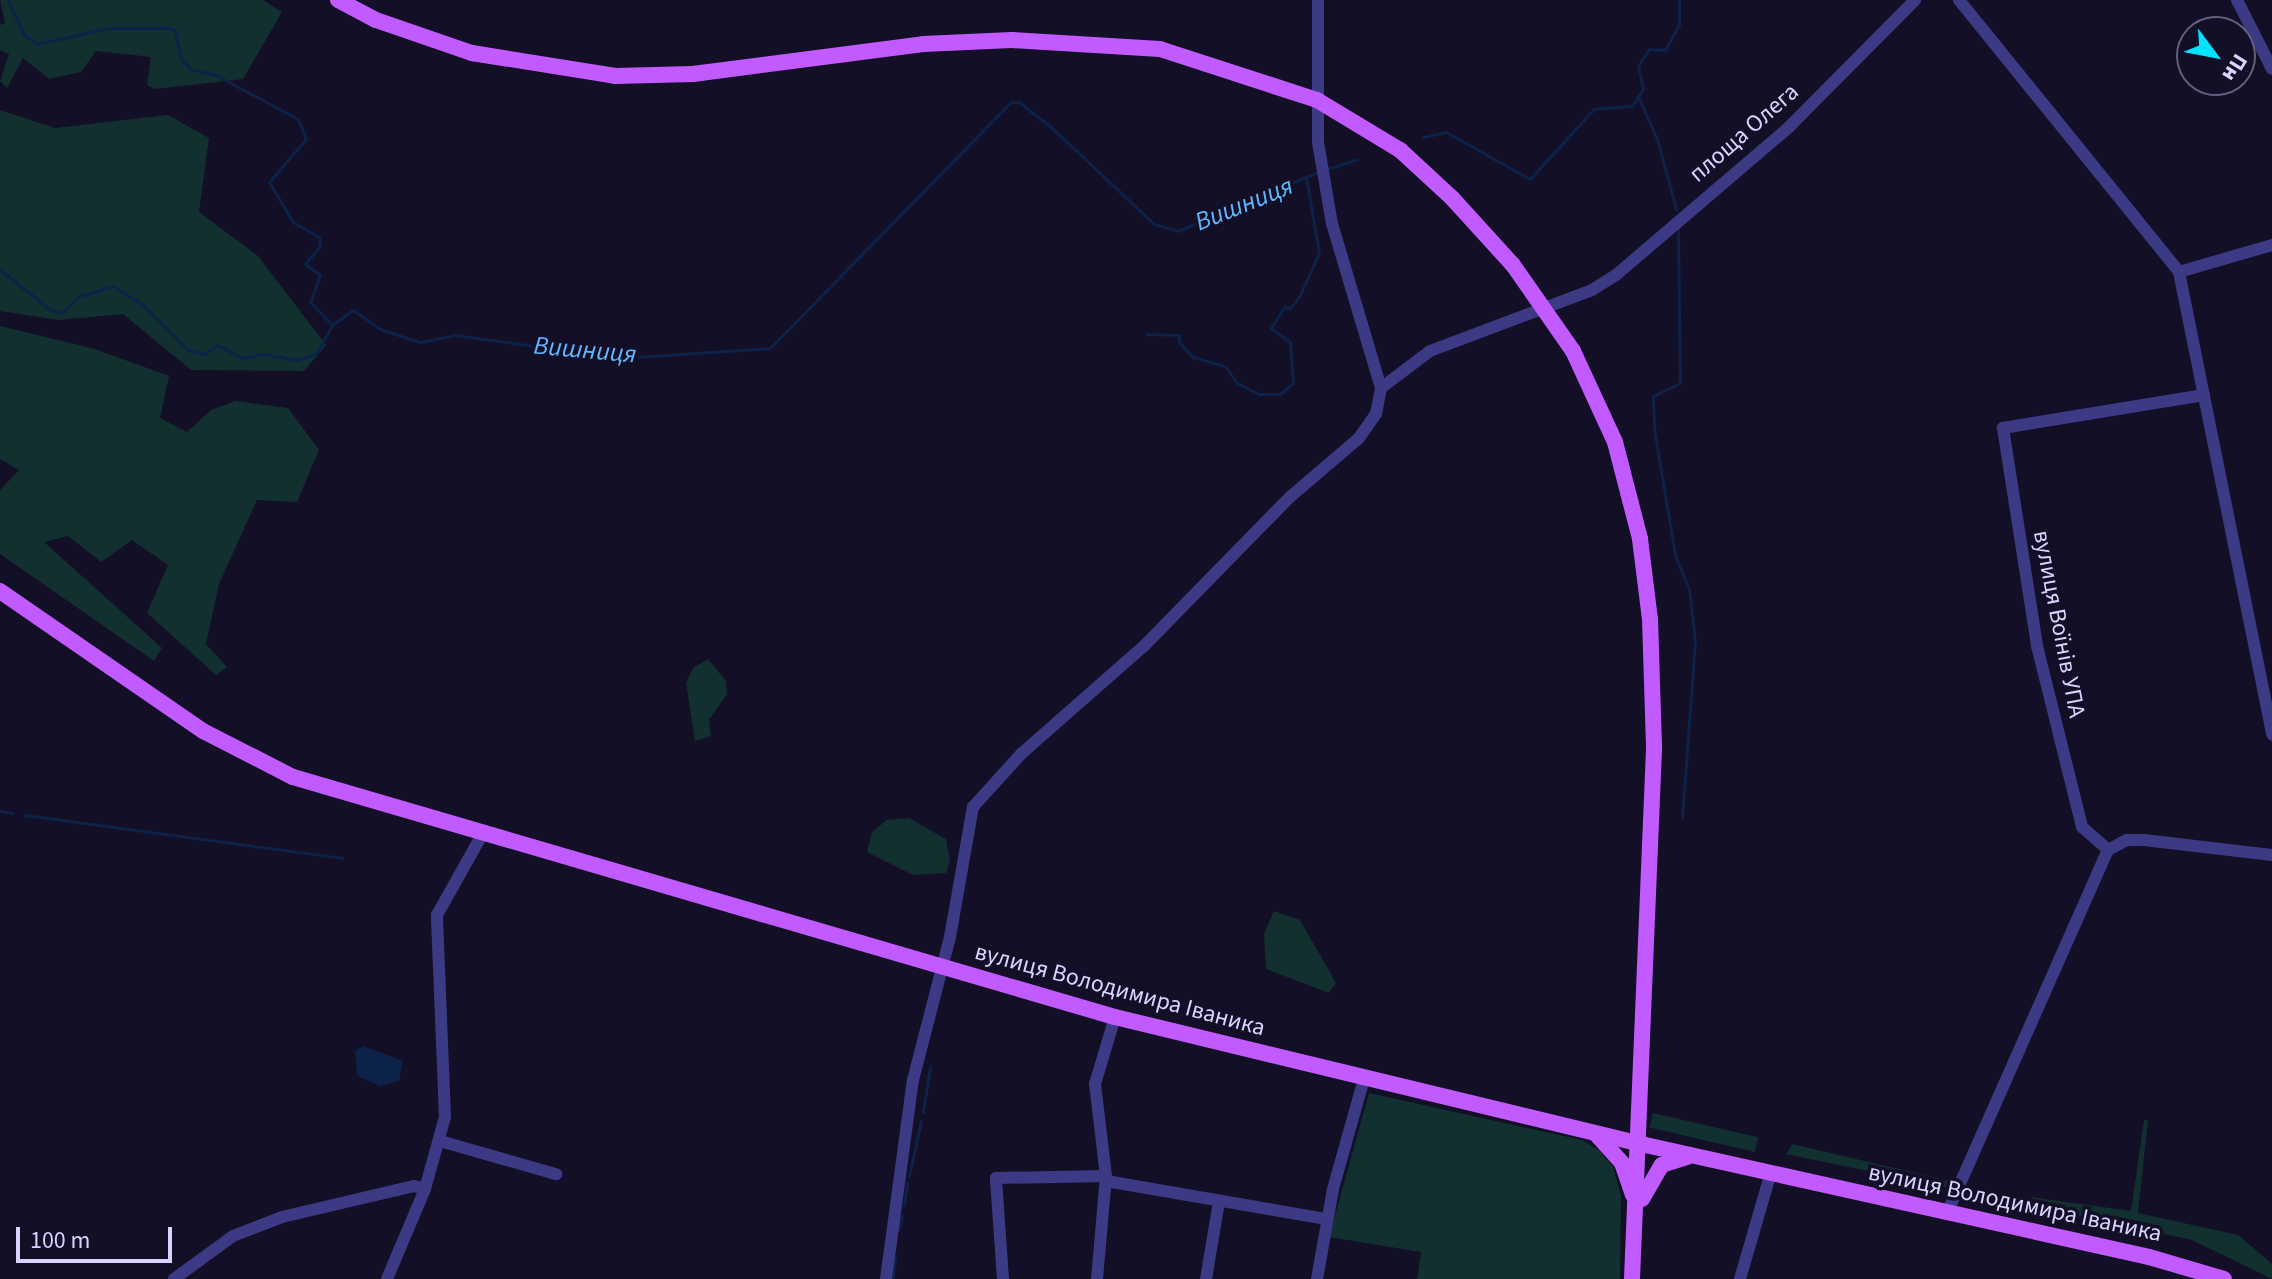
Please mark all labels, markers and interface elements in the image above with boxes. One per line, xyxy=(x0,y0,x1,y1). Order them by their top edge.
north arrow xyxy=(2176,16,2256,96)
text: Пн xyxy=(2214,48,2255,88)
street label: площа Олега xyxy=(1683,78,1805,188)
water label: Вишниця xyxy=(1190,170,1298,238)
water label: Вишниця xyxy=(532,330,638,370)
street label: вулиця Воїнів УПА xyxy=(2027,528,2091,720)
street label: вулиця Володимира Іваника xyxy=(972,937,1268,1043)
street label: вулиця Володимира Іваника xyxy=(1866,1158,2164,1248)
scale bar xyxy=(20,1211,176,1261)
text: 100 m xyxy=(30,1223,90,1258)

